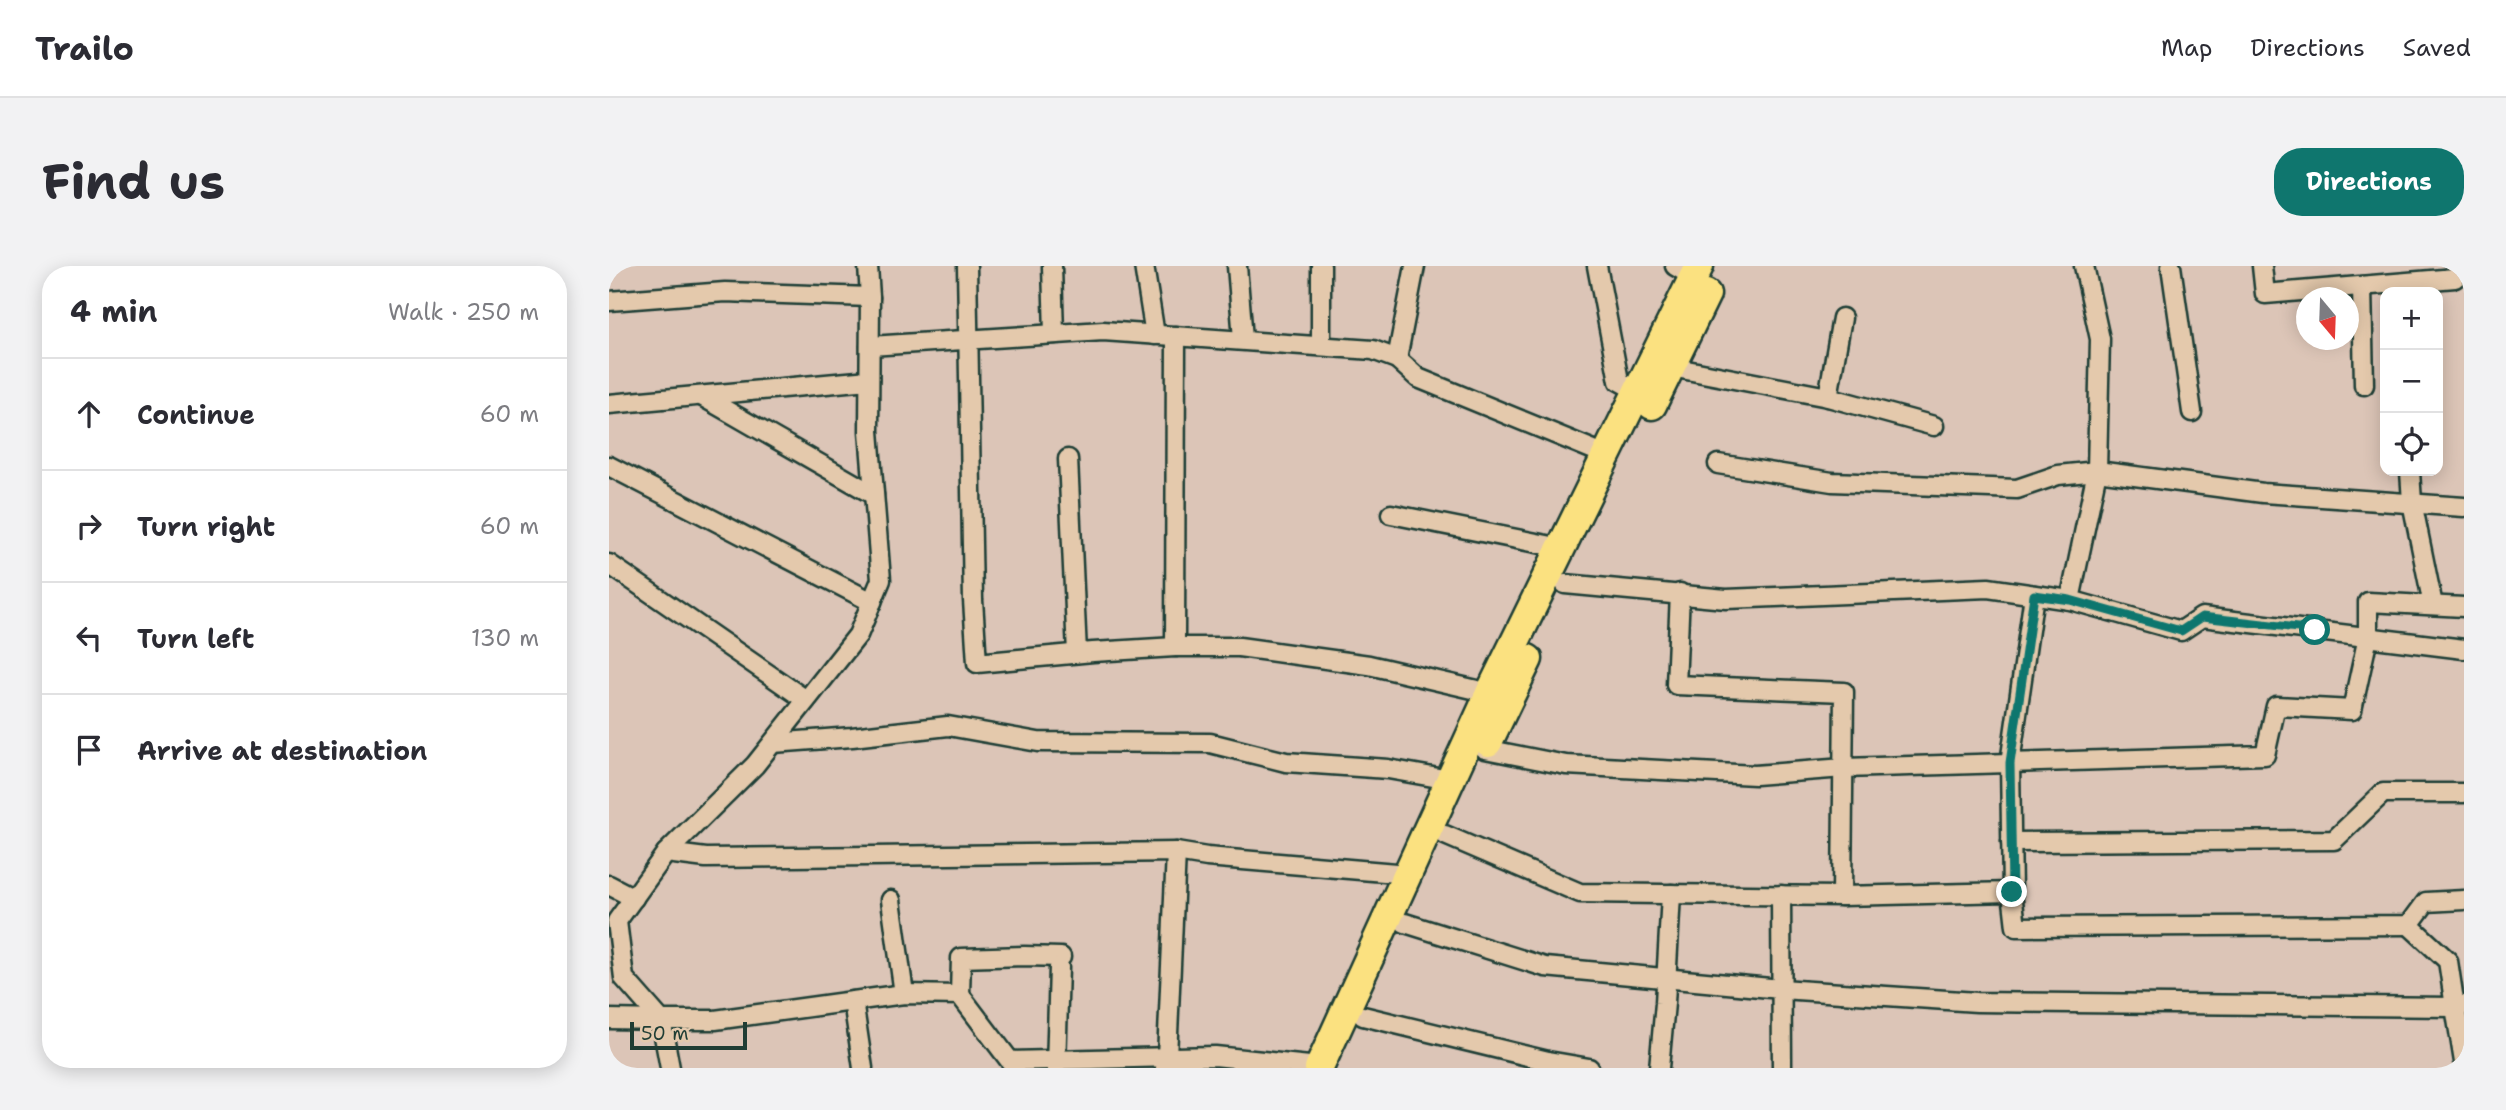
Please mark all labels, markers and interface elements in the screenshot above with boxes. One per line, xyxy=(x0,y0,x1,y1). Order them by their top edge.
text: Trailo xyxy=(35,26,134,71)
text: Map xyxy=(2161,32,2212,64)
text: Directions xyxy=(2250,32,2365,64)
text: Saved xyxy=(2403,32,2471,64)
button: Directions xyxy=(2274,148,2464,216)
text: Find us xyxy=(42,149,225,215)
north arrow xyxy=(2296,287,2359,350)
map controls xyxy=(2380,287,2443,476)
button: + xyxy=(2380,287,2443,350)
text: 4 min xyxy=(70,291,157,332)
text: Walk · 250 m xyxy=(388,297,539,327)
button: − xyxy=(2380,350,2443,413)
icon: ahead xyxy=(70,395,108,433)
text: Continue xyxy=(137,397,255,432)
text: 60 m xyxy=(480,399,539,429)
button: locate xyxy=(2380,413,2443,476)
icon: right xyxy=(70,507,108,545)
text: Turn right xyxy=(137,509,275,544)
text: 60 m xyxy=(480,511,539,541)
route start xyxy=(2299,614,2330,645)
icon: left xyxy=(70,619,108,657)
text: Turn left xyxy=(137,621,254,656)
text: 130 m xyxy=(471,623,539,653)
icon: arrive xyxy=(70,731,108,769)
text: Arrive at destination xyxy=(137,733,427,768)
route end xyxy=(1996,876,2027,907)
scale bar xyxy=(630,1019,747,1051)
text: 50 m xyxy=(641,1021,689,1046)

